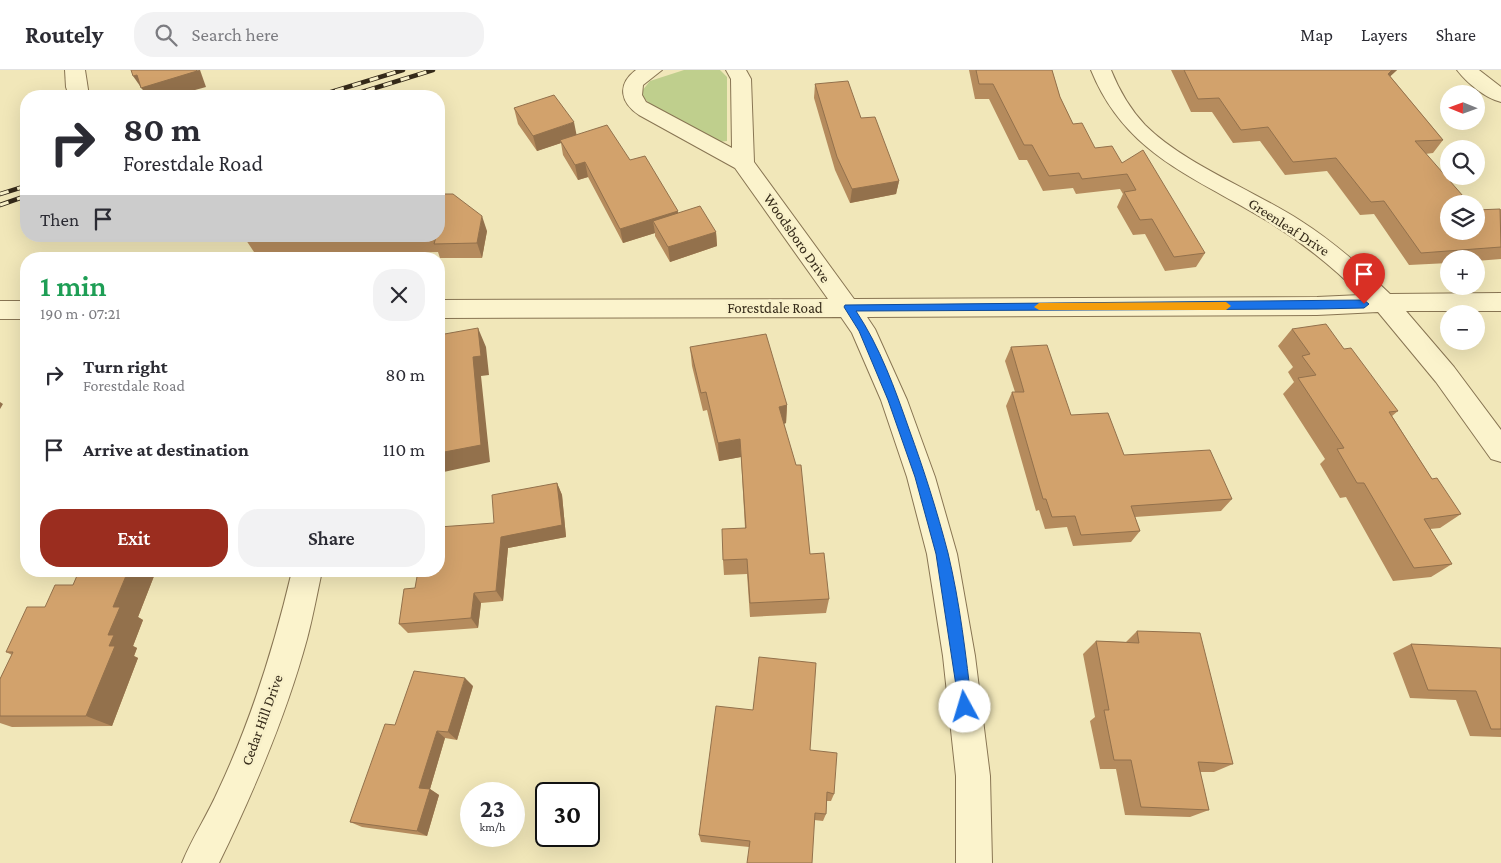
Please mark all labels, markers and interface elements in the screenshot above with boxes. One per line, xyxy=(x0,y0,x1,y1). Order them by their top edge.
search box xyxy=(134,12,484,57)
text: Routely xyxy=(25,21,104,48)
icon: search xyxy=(152,21,180,49)
text: Search here xyxy=(192,24,279,45)
text: Map xyxy=(1300,25,1333,45)
text: Layers xyxy=(1361,25,1408,45)
text: Share xyxy=(1436,25,1476,45)
north arrow xyxy=(1440,85,1485,130)
map controls xyxy=(1440,85,1485,350)
icon: right xyxy=(40,110,105,175)
text: 80 m xyxy=(123,110,201,149)
button: search xyxy=(1440,140,1485,185)
text: Forestdale Road xyxy=(123,151,263,176)
street label: Woodsboro Drive xyxy=(760,191,834,286)
street label: Greenleaf Drive xyxy=(1246,195,1333,259)
button: layers xyxy=(1440,195,1485,240)
icon: arrive xyxy=(89,205,117,233)
text: Then xyxy=(40,209,79,230)
button: + xyxy=(1440,250,1485,295)
pin xyxy=(1343,253,1385,304)
icon: arrive xyxy=(1350,260,1378,288)
text: 1 min xyxy=(40,269,107,302)
button: close xyxy=(373,269,425,321)
street label: Forestdale Road xyxy=(727,300,823,316)
text: 190 m · 07:21 xyxy=(40,305,121,322)
button: − xyxy=(1440,305,1485,350)
text: Turn right xyxy=(83,356,168,377)
icon: right xyxy=(40,361,68,389)
text: 80 m xyxy=(385,364,425,385)
text: Forestdale Road xyxy=(83,377,185,394)
icon: arrive xyxy=(40,436,68,464)
text: Arrive at destination xyxy=(83,439,249,460)
text: 110 m xyxy=(383,439,425,460)
button: Exit xyxy=(40,509,228,567)
button: Share xyxy=(238,509,425,567)
street label: Cedar Hill Drive xyxy=(238,672,286,768)
position arrow xyxy=(938,680,990,732)
speed limit sign: 30 xyxy=(535,782,600,847)
text: 23 xyxy=(480,795,505,822)
text: km/h xyxy=(480,820,505,834)

